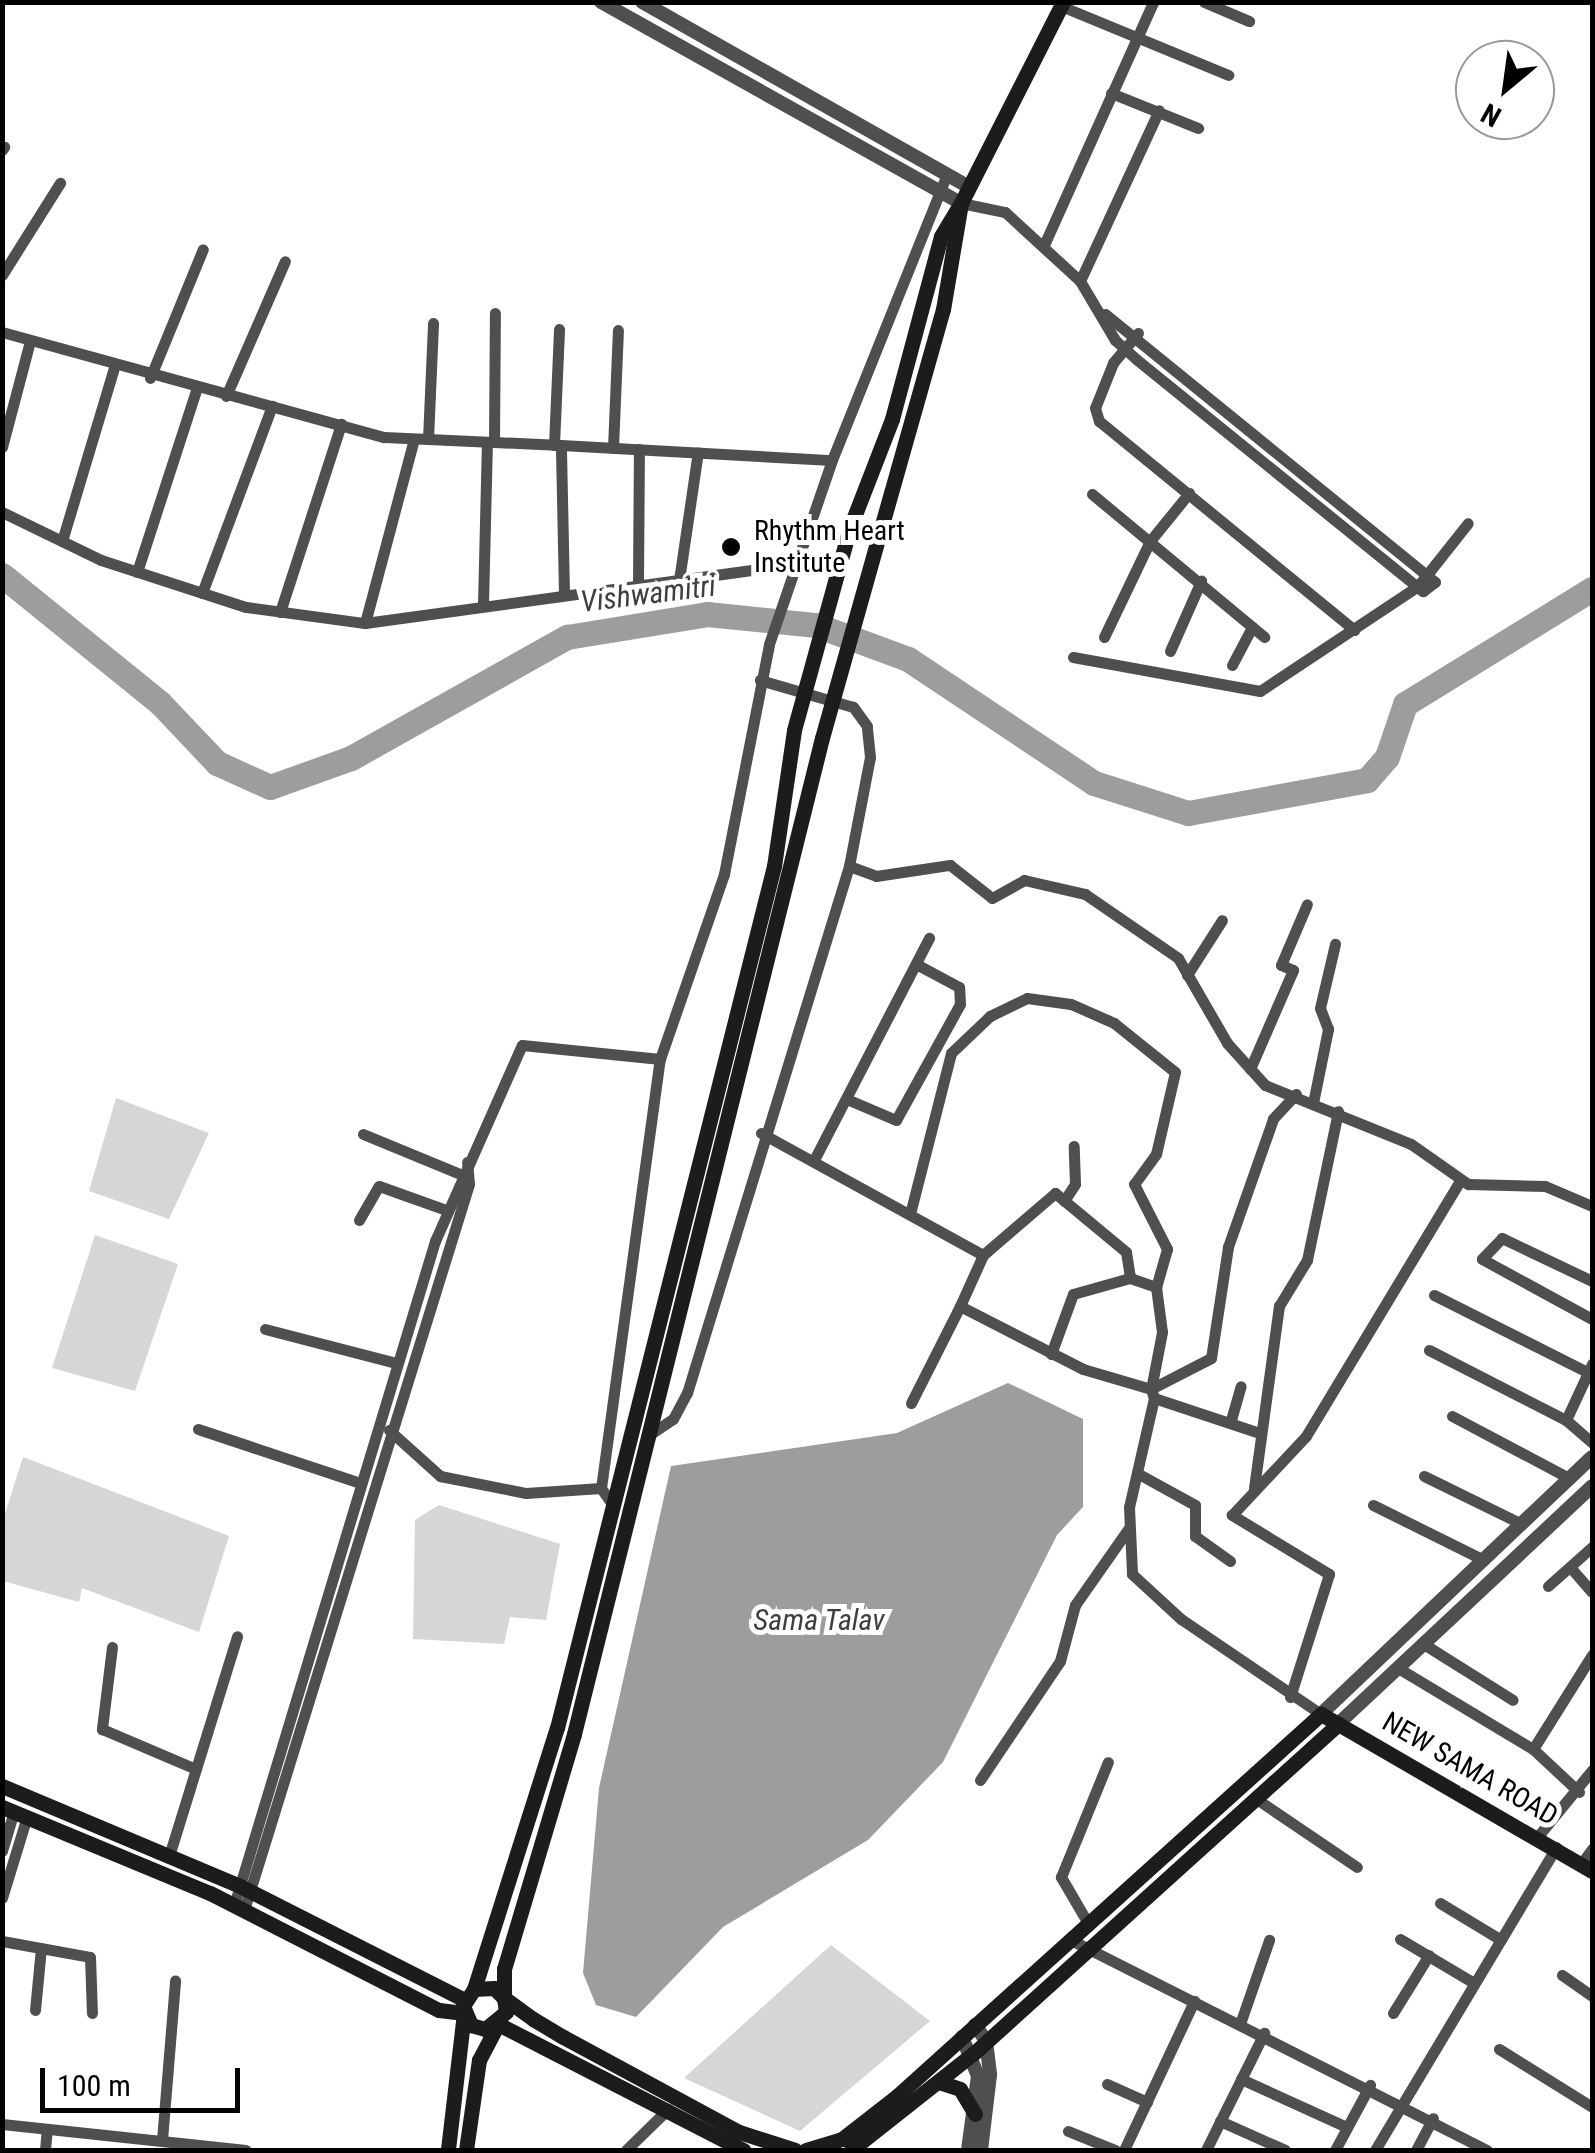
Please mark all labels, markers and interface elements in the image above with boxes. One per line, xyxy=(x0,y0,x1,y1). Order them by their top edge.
north arrow xyxy=(1455,40,1555,140)
text: N xyxy=(1476,96,1507,134)
place label: Rhythm Heart Institute xyxy=(754,514,905,580)
marker: Rhythm Heart Institute xyxy=(718,534,744,560)
water label: Vishwamitri xyxy=(578,568,718,620)
water label: Sama Talav xyxy=(753,1602,885,1638)
street label: NEW SAMA ROAD xyxy=(1376,1705,1564,1833)
scale bar xyxy=(45,2048,245,2110)
text: 100 m xyxy=(57,2068,131,2103)

